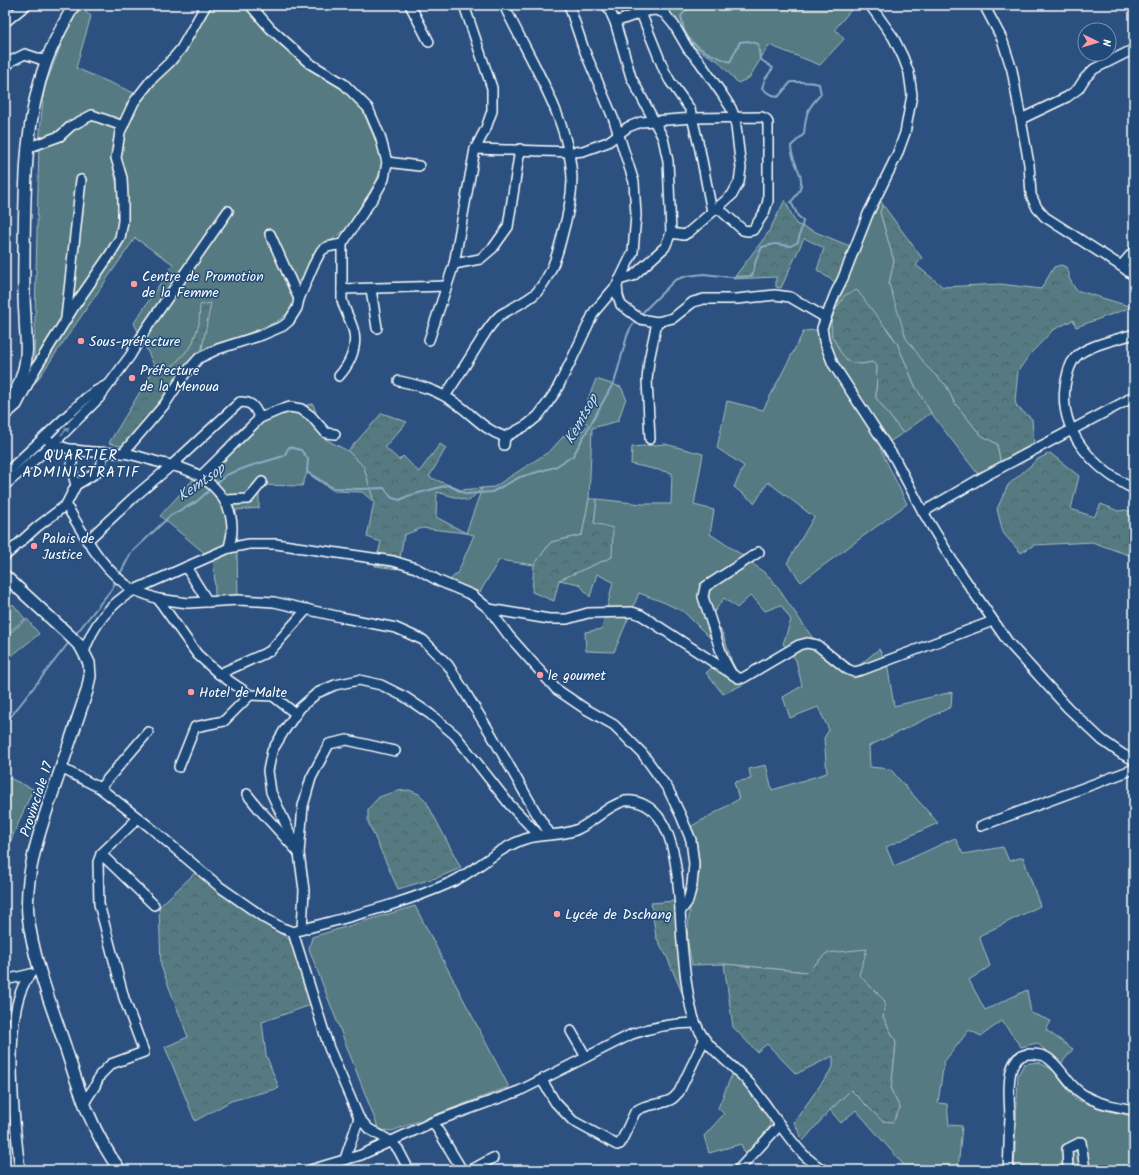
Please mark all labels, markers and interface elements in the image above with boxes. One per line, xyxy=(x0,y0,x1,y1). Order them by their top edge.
north arrow xyxy=(1077,22,1117,62)
text: N xyxy=(1097,39,1115,47)
place label: Centre de Promotion de la Femme xyxy=(142,266,264,304)
marker: Centre de Promotion de la Femme xyxy=(129,279,139,289)
place label: Sous-préfecture xyxy=(89,331,181,353)
marker: Sous-préfecture xyxy=(76,336,86,346)
place label: Préfecture de la Menoua xyxy=(140,360,219,398)
marker: Préfecture de la Menoua xyxy=(127,373,137,383)
water label: Kemtsop xyxy=(558,389,606,449)
one-way arrow xyxy=(60,426,70,436)
district label: QUARTIER ADMINISTRATIF xyxy=(22,444,140,485)
water label: Kemtsop xyxy=(173,457,232,508)
place label: Palais de Justice xyxy=(42,528,95,566)
marker: Palais de Justice xyxy=(29,541,39,551)
place label: le goumet xyxy=(548,665,607,687)
marker: le goumet xyxy=(535,670,545,680)
place label: Hotel de Malte xyxy=(199,682,288,704)
marker: Hotel de Malte xyxy=(186,687,196,697)
street label: Provinciale 17 xyxy=(14,758,60,840)
place label: Lycée de Dschang xyxy=(565,904,672,926)
marker: Lycée de Dschang xyxy=(552,909,562,919)

